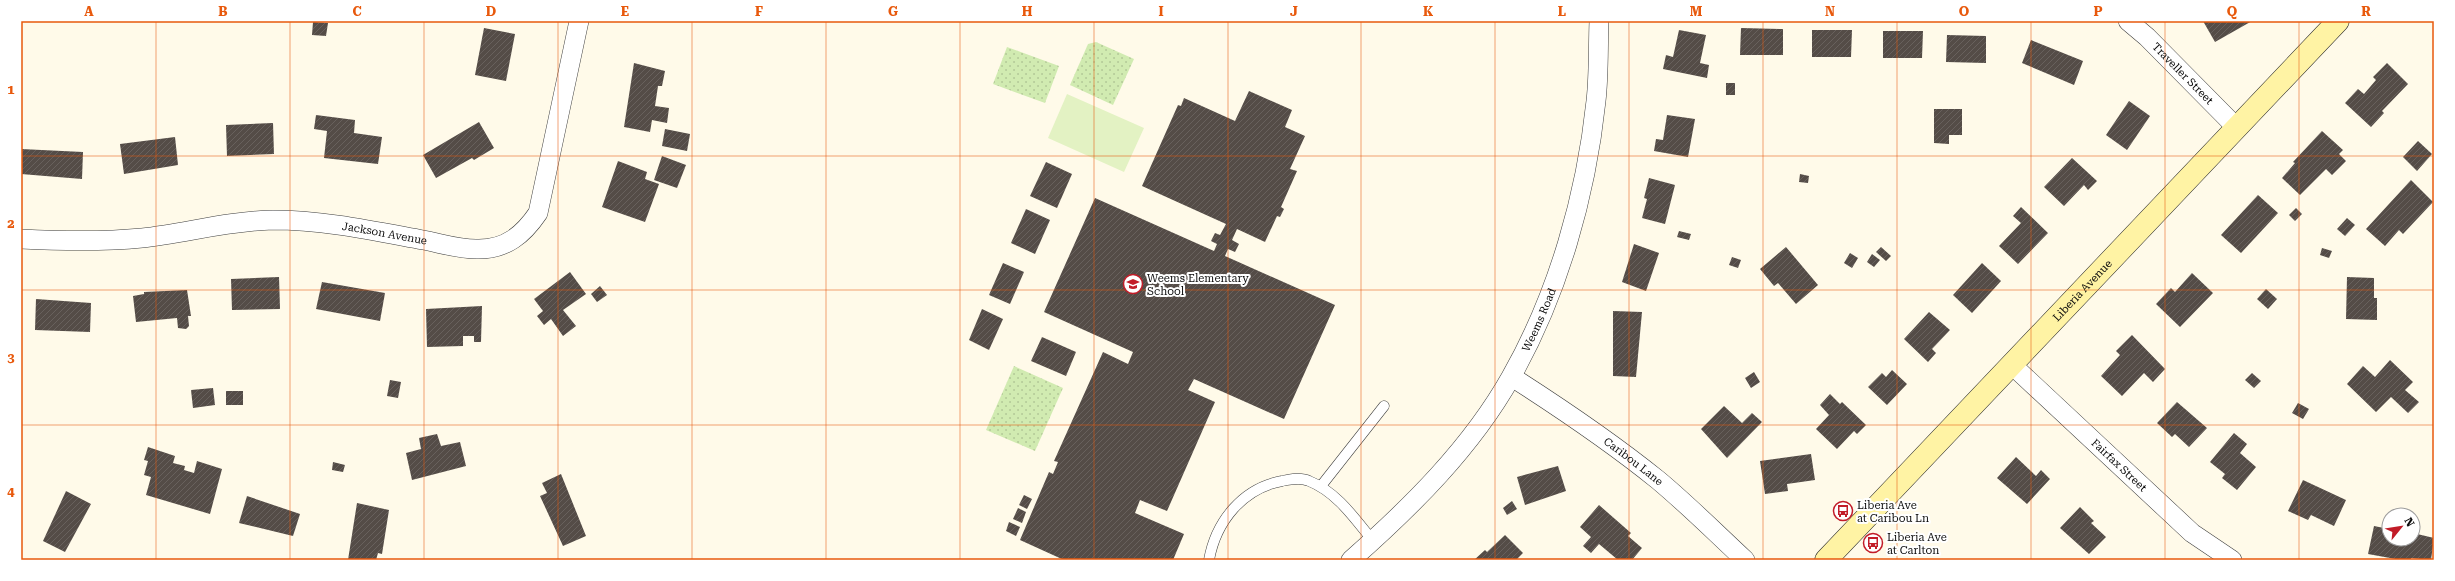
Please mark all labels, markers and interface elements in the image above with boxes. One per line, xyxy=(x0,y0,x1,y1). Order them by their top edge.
text: A xyxy=(84,4,94,19)
text: B xyxy=(218,4,228,19)
text: C xyxy=(352,4,362,19)
text: D xyxy=(486,4,496,19)
text: E xyxy=(621,4,629,19)
text: F xyxy=(755,4,763,19)
text: G xyxy=(888,4,898,19)
text: H xyxy=(1022,4,1033,19)
text: I xyxy=(1158,4,1164,19)
text: J xyxy=(1290,4,1298,19)
text: K xyxy=(1423,4,1434,19)
text: L xyxy=(1558,4,1566,19)
text: M xyxy=(1690,4,1703,19)
text: N xyxy=(1825,4,1835,19)
text: O xyxy=(1959,4,1970,19)
text: P xyxy=(2094,4,2103,19)
text: Q xyxy=(2227,4,2238,19)
text: R xyxy=(2361,4,2371,19)
street label: Traveller Street xyxy=(2149,40,2216,107)
text: 1 xyxy=(7,82,15,97)
text: 2 xyxy=(7,216,15,231)
street label: Jackson Avenue xyxy=(341,220,428,248)
street label: Liberia Avenue xyxy=(2050,257,2115,324)
place label: Weems Elementary School xyxy=(1147,272,1249,298)
school or university icon: Weems Elementary School xyxy=(1122,273,1144,295)
street label: Weems Road xyxy=(1520,286,1559,354)
text: 3 xyxy=(7,350,15,365)
street label: Caribou Lane xyxy=(1601,435,1666,489)
street label: Fairfax Street xyxy=(2088,436,2149,494)
text: 4 xyxy=(7,484,15,499)
place label: Liberia Ave at Caribou Ln xyxy=(1857,499,1929,525)
bus stop icon: Liberia Ave at Caribou Ln xyxy=(1832,500,1854,522)
north arrow xyxy=(2381,507,2421,547)
text: N xyxy=(2401,515,2417,530)
place label: Liberia Ave at Carlton xyxy=(1887,531,1947,557)
bus stop icon: Liberia Ave at Carlton xyxy=(1862,532,1884,554)

